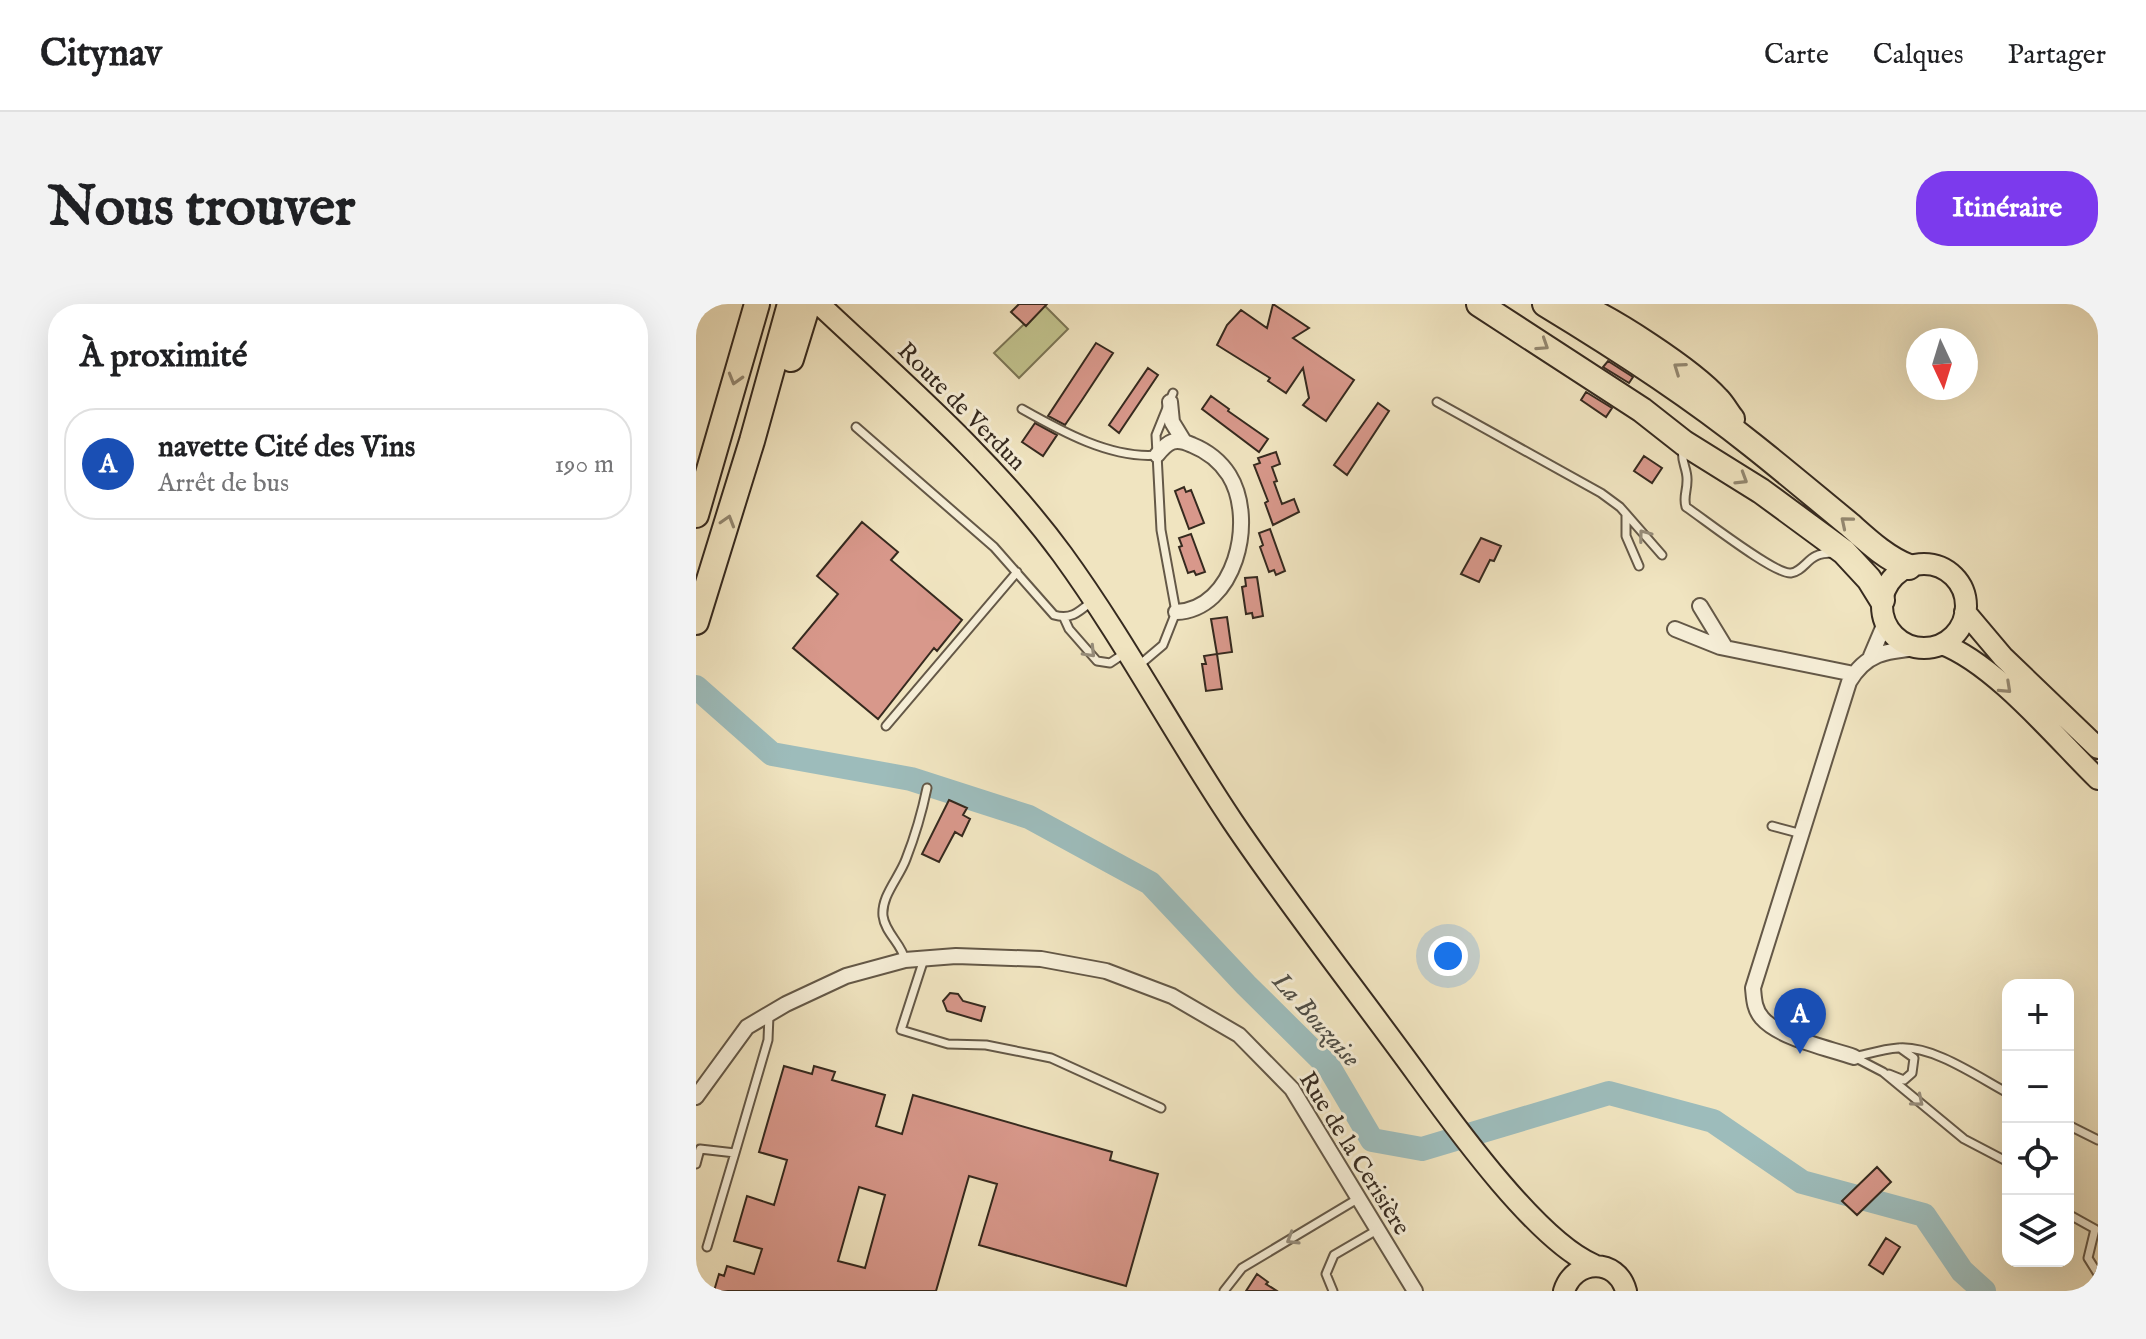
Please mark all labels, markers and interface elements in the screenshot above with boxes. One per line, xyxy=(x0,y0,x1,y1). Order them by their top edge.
text: Citynav xyxy=(40,31,162,79)
text: Carte xyxy=(1764,38,1829,73)
text: Calques xyxy=(1873,38,1964,73)
text: Partager xyxy=(2008,38,2106,73)
button: Itinéraire xyxy=(1916,171,2098,246)
text: Nous trouver xyxy=(48,173,355,244)
north arrow xyxy=(1906,328,1978,400)
text: À proximité xyxy=(80,335,247,378)
street label: Route de Verdun xyxy=(890,336,1032,478)
one-way arrow xyxy=(1535,336,1549,351)
one-way arrow xyxy=(1674,363,1688,378)
one-way arrow xyxy=(728,372,744,385)
text: navette Cité des Vins xyxy=(158,429,415,467)
text: A xyxy=(99,448,117,481)
text: 190 m xyxy=(554,448,614,481)
text: Arrêt de bus xyxy=(158,467,289,500)
one-way arrow xyxy=(1733,470,1747,485)
one-way arrow xyxy=(718,514,734,528)
one-way arrow xyxy=(1840,517,1855,532)
one-way arrow xyxy=(1640,529,1654,544)
one-way arrow xyxy=(1080,643,1095,657)
one-way arrow xyxy=(1996,678,2011,692)
your location xyxy=(1428,936,1468,976)
water label: La Bouzaise xyxy=(1264,965,1367,1075)
map controls xyxy=(2002,979,2074,1267)
button: + xyxy=(2002,979,2074,1051)
pin: A xyxy=(1774,988,1826,1054)
button: − xyxy=(2002,1051,2074,1123)
street label: Rue de la Cerisière xyxy=(1291,1066,1416,1241)
one-way arrow xyxy=(1909,1091,1924,1106)
button: locate xyxy=(2002,1123,2074,1195)
button: layers xyxy=(2002,1195,2074,1267)
one-way arrow xyxy=(1286,1229,1301,1244)

